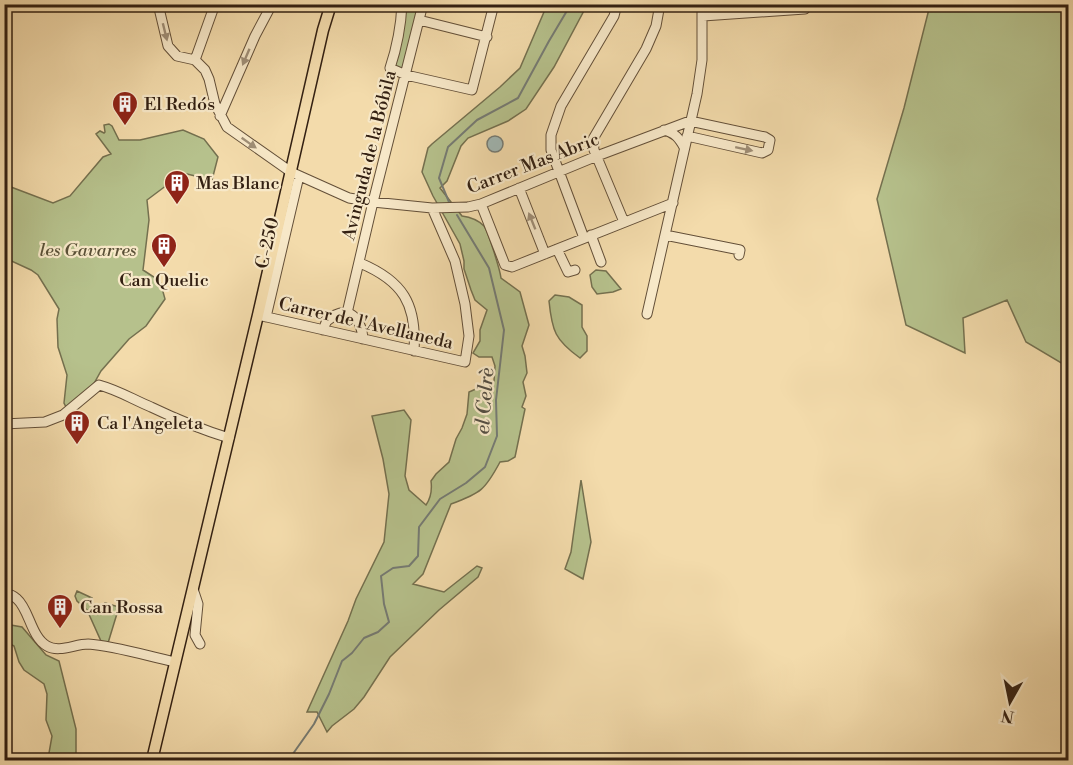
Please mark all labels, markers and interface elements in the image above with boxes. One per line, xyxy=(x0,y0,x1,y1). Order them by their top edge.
one-way arrow xyxy=(160,23,170,41)
one-way arrow xyxy=(241,48,251,66)
street label: Avinguda de la Bóbila xyxy=(337,67,402,243)
building icon: El Redós xyxy=(110,89,140,127)
place label: El Redós xyxy=(144,93,215,116)
street label: Carrer Mas Abric xyxy=(464,128,603,199)
one-way arrow xyxy=(241,137,257,149)
one-way arrow xyxy=(735,145,754,154)
building icon: Mas Blanc xyxy=(162,168,192,206)
place label: Mas Blanc xyxy=(196,172,280,195)
one-way arrow xyxy=(527,212,536,230)
street label: C-250 xyxy=(250,215,285,271)
building icon: Can Quelic xyxy=(149,231,179,269)
park label: les Gavarres xyxy=(39,239,137,262)
place label: Can Quelic xyxy=(119,269,209,292)
street label: Carrer de l'Avellaneda xyxy=(276,292,456,355)
water label: el Celrè xyxy=(471,366,500,435)
building icon: Ca l'Angeleta xyxy=(62,408,92,446)
place label: Ca l'Angeleta xyxy=(97,412,204,435)
building icon: Can Rossa xyxy=(45,592,75,630)
place label: Can Rossa xyxy=(80,596,164,619)
north arrow xyxy=(980,672,1040,732)
text: N xyxy=(1000,705,1016,727)

